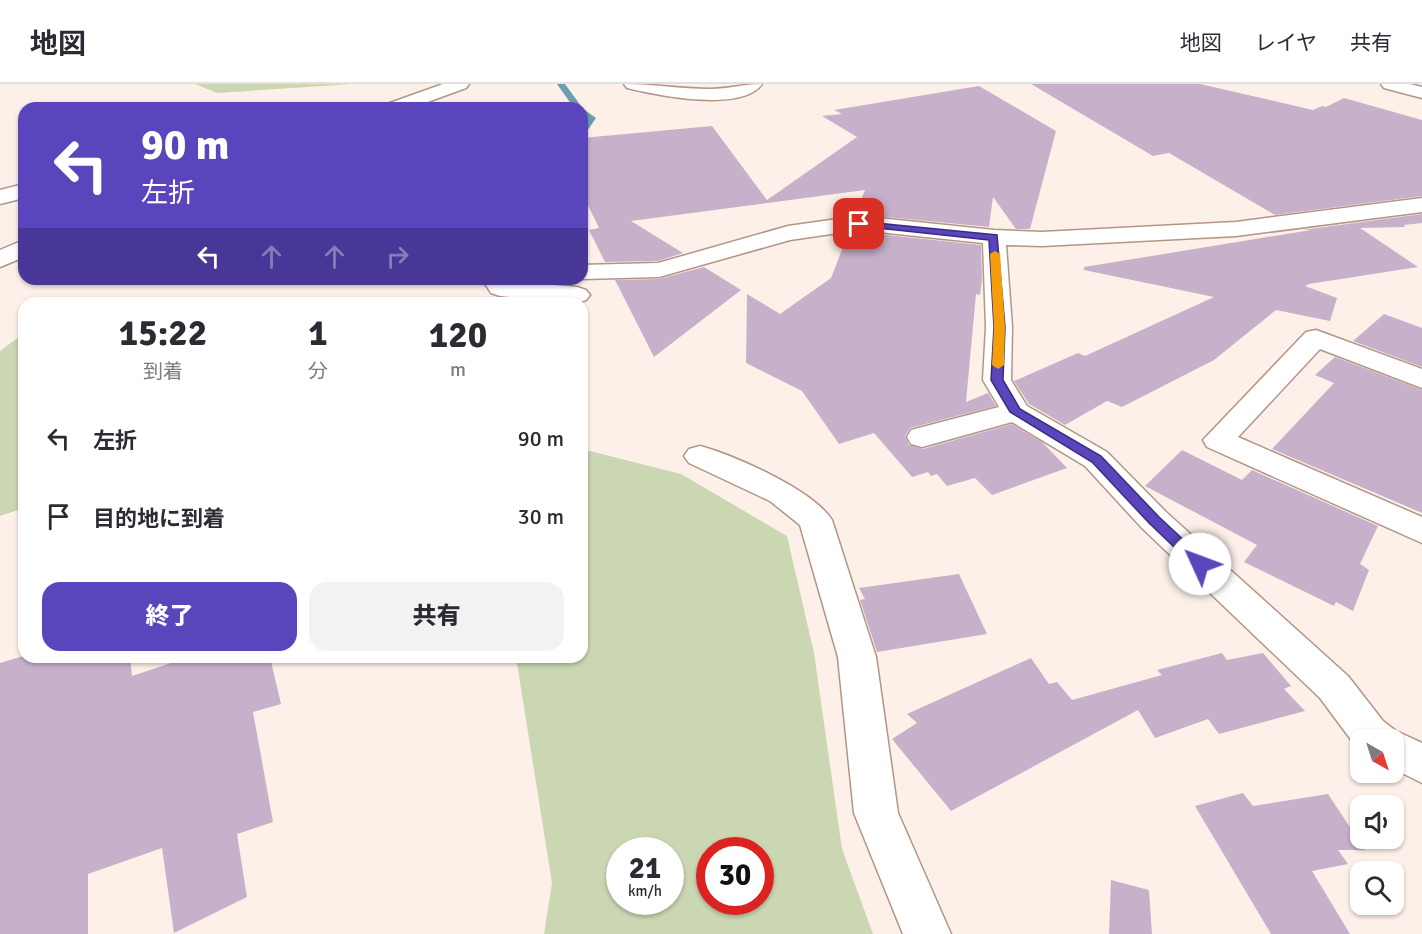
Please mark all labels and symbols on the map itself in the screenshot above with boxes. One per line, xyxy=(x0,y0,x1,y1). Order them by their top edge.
pin xyxy=(833,198,884,249)
position arrow xyxy=(1168,532,1232,596)
north arrow xyxy=(1350,729,1404,783)
speed limit sign: 30 xyxy=(696,837,774,915)

